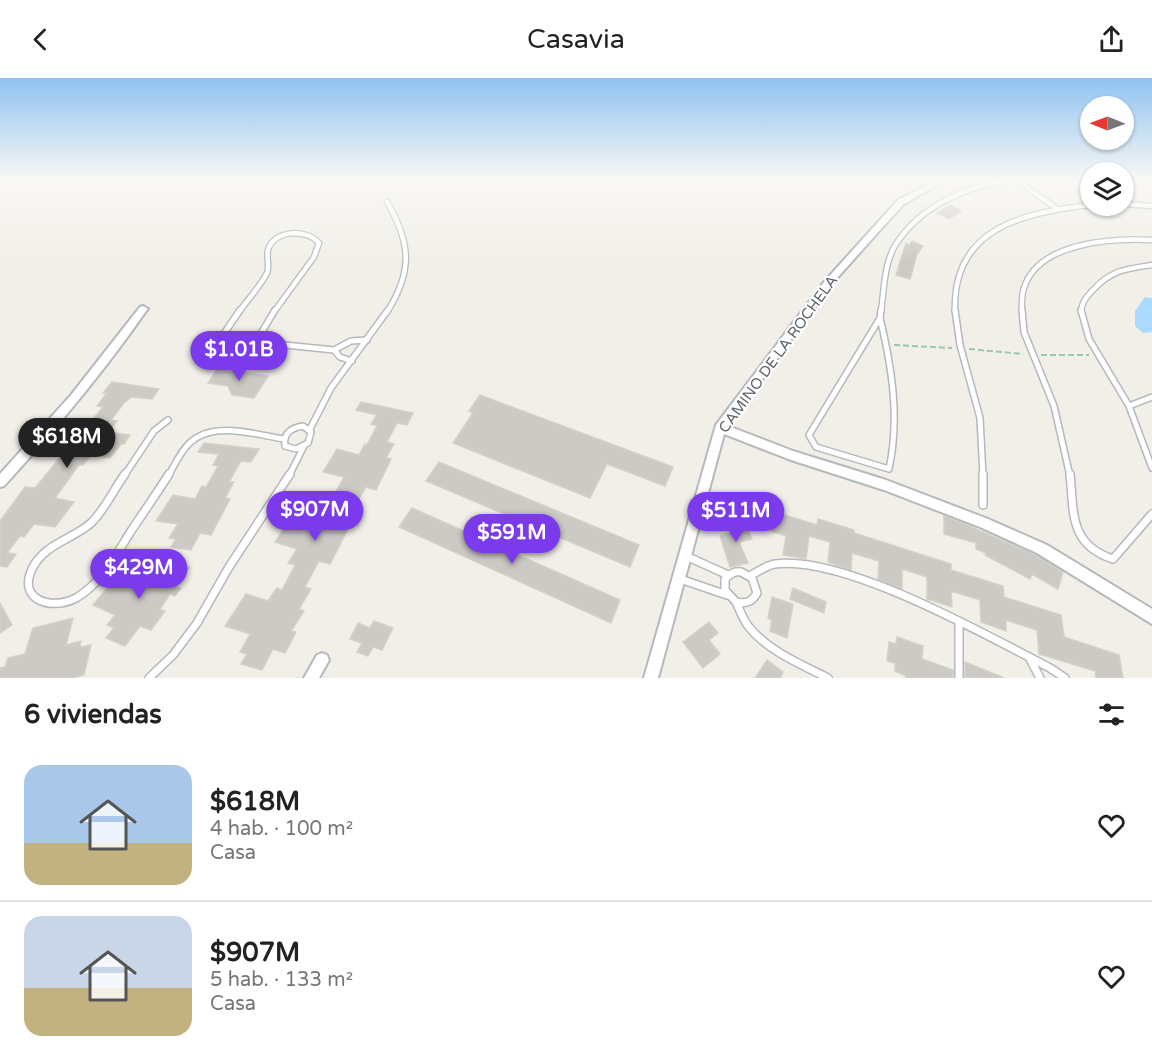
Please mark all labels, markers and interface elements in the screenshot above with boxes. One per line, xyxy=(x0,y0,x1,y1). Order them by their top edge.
icon: back xyxy=(24,23,57,56)
text: Casavia xyxy=(527,23,625,56)
icon: share xyxy=(1095,23,1128,56)
north arrow xyxy=(1080,96,1134,150)
map controls xyxy=(1080,96,1134,216)
button: layers xyxy=(1080,162,1134,216)
street label: CAMINO DE LA ROCHELA xyxy=(715,272,841,436)
pin: $1.01B xyxy=(190,331,288,382)
text: $1.01B xyxy=(204,338,274,362)
pin: $618M xyxy=(25,418,109,469)
text: $618M xyxy=(32,425,102,449)
pin: $907M xyxy=(273,491,357,542)
pin: $511M xyxy=(694,492,778,543)
text: $907M xyxy=(280,498,350,522)
text: $511M xyxy=(701,499,771,523)
pin: $591M xyxy=(470,514,554,565)
text: $591M xyxy=(477,521,547,545)
pin: $429M xyxy=(97,549,181,600)
text: $429M xyxy=(104,556,174,580)
icon: filters xyxy=(1095,698,1128,731)
text: 6 viviendas xyxy=(24,699,162,730)
text: $618M xyxy=(210,786,300,817)
icon: home xyxy=(72,789,144,861)
icon: heart xyxy=(1095,809,1128,842)
text: 4 hab. · 100 m² xyxy=(210,817,353,841)
text: Casa xyxy=(210,841,256,865)
text: $907M xyxy=(210,937,300,968)
icon: home xyxy=(72,940,144,1012)
icon: heart xyxy=(1095,960,1128,993)
text: 5 hab. · 133 m² xyxy=(210,968,353,992)
text: Casa xyxy=(210,992,256,1016)

